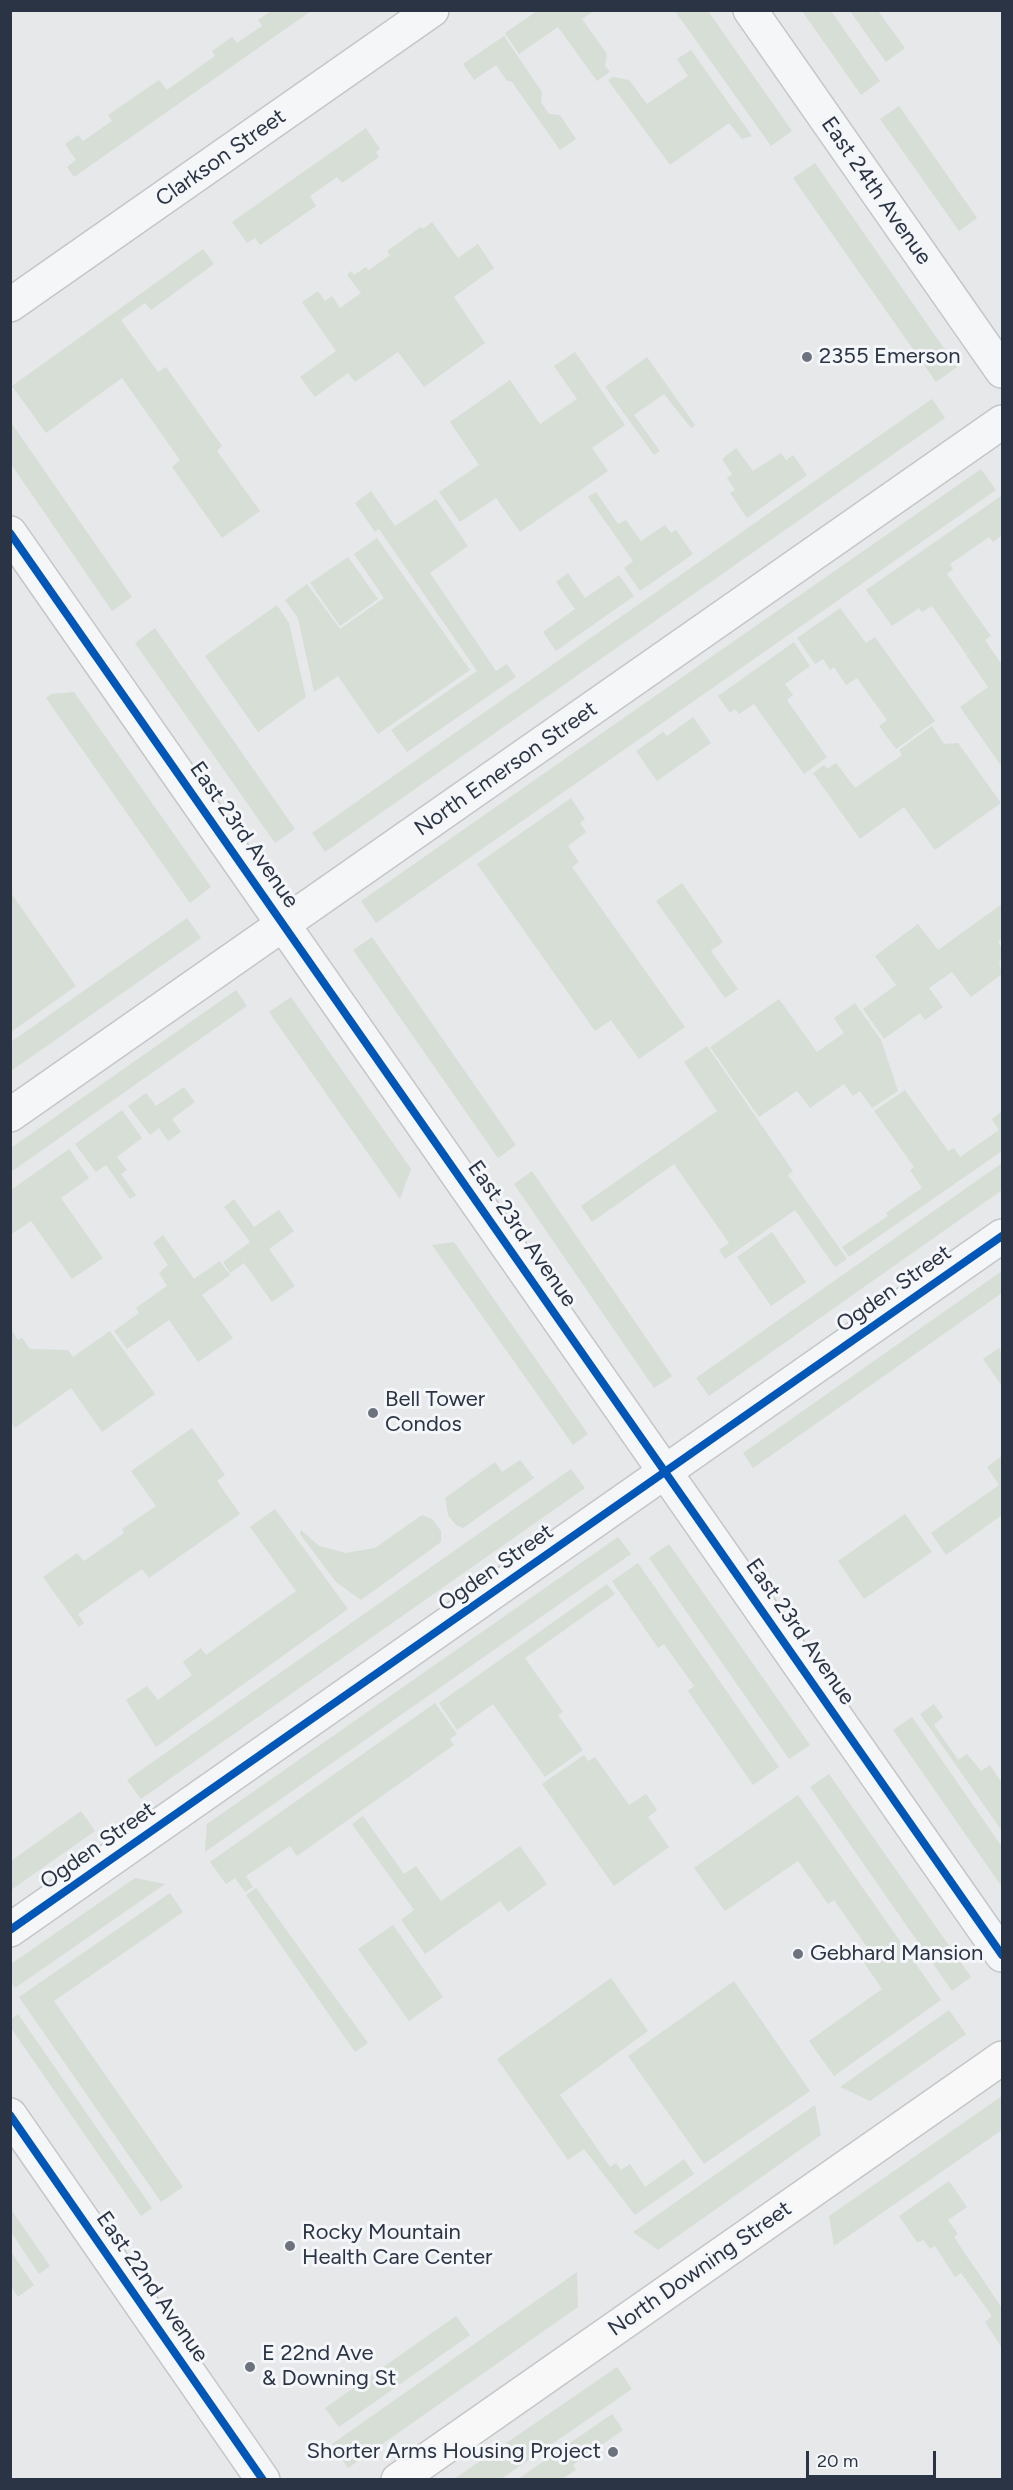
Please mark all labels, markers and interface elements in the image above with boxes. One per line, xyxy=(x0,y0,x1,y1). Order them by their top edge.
street label: Clarkson Street xyxy=(151,103,291,213)
street label: East 24th Avenue xyxy=(815,112,937,270)
place label: 2355 Emerson xyxy=(819,344,960,370)
marker: 2355 Emerson xyxy=(800,350,814,364)
street label: North Emerson Street xyxy=(410,696,602,842)
street label: East 23rd Avenue xyxy=(184,757,304,913)
street label: East 23rd Avenue xyxy=(462,1156,582,1312)
street label: Ogden Street xyxy=(831,1240,957,1338)
place label: Bell Tower Condos xyxy=(385,1387,485,1438)
marker: Bell Tower Condos xyxy=(366,1406,380,1420)
street label: Ogden Street xyxy=(433,1519,559,1617)
street label: East 23rd Avenue xyxy=(740,1554,860,1710)
street label: Ogden Street xyxy=(35,1797,161,1895)
place label: Gebhard Mansion xyxy=(810,1941,983,1967)
marker: Gebhard Mansion xyxy=(791,1947,805,1961)
street label: North Downing Street xyxy=(603,2196,797,2342)
street label: East 22nd Avenue xyxy=(90,2207,214,2367)
place label: Rocky Mountain Health Care Center xyxy=(302,2220,492,2272)
marker: Rocky Mountain Health Care Center xyxy=(283,2239,297,2253)
place label: E 22nd Ave & Downing St xyxy=(262,2341,396,2392)
marker: E 22nd Ave & Downing St xyxy=(243,2360,257,2374)
place label: Shorter Arms Housing Project xyxy=(307,2439,601,2465)
scale bar xyxy=(809,2439,940,2477)
marker: Shorter Arms Housing Project xyxy=(606,2445,620,2459)
text: 20 m xyxy=(817,2450,858,2472)

